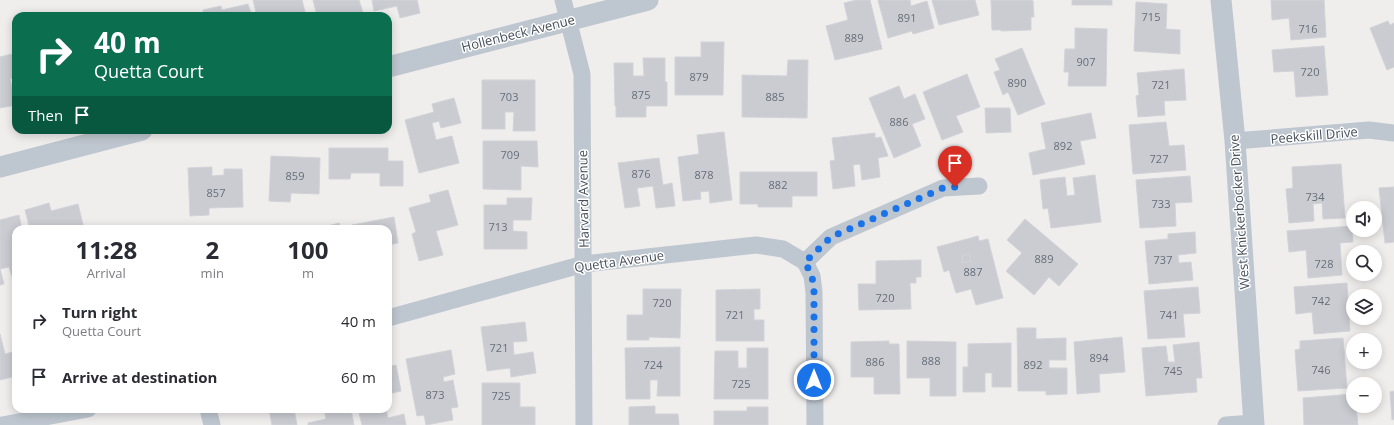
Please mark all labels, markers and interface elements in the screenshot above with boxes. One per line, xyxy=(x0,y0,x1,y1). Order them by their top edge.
house number: 715 xyxy=(1142,9,1160,24)
street label: Hollenbeck Avenue xyxy=(459,10,577,56)
house number: 891 xyxy=(898,10,916,25)
house number: 716 xyxy=(1299,21,1317,36)
text: 40 m xyxy=(94,23,161,61)
icon: right xyxy=(28,28,80,80)
house number: 889 xyxy=(845,30,863,45)
house number: 907 xyxy=(1077,54,1095,69)
text: Quetta Court xyxy=(94,59,204,83)
house number: 720 xyxy=(1301,64,1319,79)
house number: 879 xyxy=(690,69,708,84)
house number: 890 xyxy=(1008,75,1026,90)
house number: 721 xyxy=(1152,77,1170,92)
house number: 875 xyxy=(632,87,650,102)
house number: 703 xyxy=(500,89,518,104)
house number: 885 xyxy=(766,89,784,104)
icon: arrive xyxy=(71,104,93,126)
text: Then xyxy=(28,105,63,125)
house number: 886 xyxy=(890,114,908,129)
street label: Peekskill Drive xyxy=(1270,122,1358,148)
street label: West Knickerbocker Drive xyxy=(1225,134,1253,290)
house number: 892 xyxy=(1054,138,1072,153)
pin xyxy=(938,146,972,187)
house number: 709 xyxy=(501,147,519,162)
street label: Harvard Avenue xyxy=(573,150,593,248)
house number: 727 xyxy=(1150,151,1168,166)
icon: arrive xyxy=(944,152,966,174)
house number: 876 xyxy=(632,166,650,181)
house number: 878 xyxy=(695,167,713,182)
house number: 859 xyxy=(286,168,304,183)
house number: 882 xyxy=(769,177,787,192)
house number: 857 xyxy=(207,185,225,200)
house number: 734 xyxy=(1306,189,1325,204)
house number: 733 xyxy=(1152,196,1170,211)
map controls xyxy=(1346,201,1382,413)
button: sound xyxy=(1346,201,1382,237)
house number: 713 xyxy=(489,219,507,234)
text: 11:28 xyxy=(75,233,137,266)
text: 2 xyxy=(205,233,219,266)
text: 100 xyxy=(287,233,329,266)
button: search xyxy=(1346,245,1382,281)
street label: Quetta Avenue xyxy=(573,246,665,276)
house number: 889 xyxy=(1035,251,1053,266)
house number: 737 xyxy=(1154,252,1172,267)
house number: 728 xyxy=(1315,256,1333,271)
text: Arrival xyxy=(87,264,126,282)
text: min xyxy=(201,264,224,282)
text: m xyxy=(302,264,314,282)
house number: 887 xyxy=(964,264,982,279)
button: layers xyxy=(1346,289,1382,325)
house number: 720 xyxy=(876,290,894,305)
house number: 742 xyxy=(1312,293,1330,308)
house number: 720 xyxy=(653,295,671,310)
text: Turn right xyxy=(62,302,137,322)
house number: 721 xyxy=(726,307,744,322)
house number: 741 xyxy=(1160,307,1178,322)
icon: right xyxy=(28,310,50,332)
text: 40 m xyxy=(341,311,376,331)
text: Quetta Court xyxy=(62,322,141,340)
button: + xyxy=(1346,333,1382,369)
house number: 721 xyxy=(490,340,508,355)
house number: 894 xyxy=(1090,350,1109,365)
house number: 888 xyxy=(922,353,940,368)
house number: 886 xyxy=(866,354,884,369)
house number: 724 xyxy=(644,357,663,372)
house number: 892 xyxy=(1024,357,1042,372)
position arrow xyxy=(793,359,835,401)
house number: 746 xyxy=(1312,362,1330,377)
house number: 745 xyxy=(1164,363,1182,378)
icon: arrive xyxy=(28,366,50,388)
text: Arrive at destination xyxy=(62,367,217,387)
text: 60 m xyxy=(341,367,376,387)
house number: 725 xyxy=(732,376,750,391)
button: − xyxy=(1346,377,1382,413)
house number: 873 xyxy=(426,387,444,402)
house number: 725 xyxy=(492,388,510,403)

